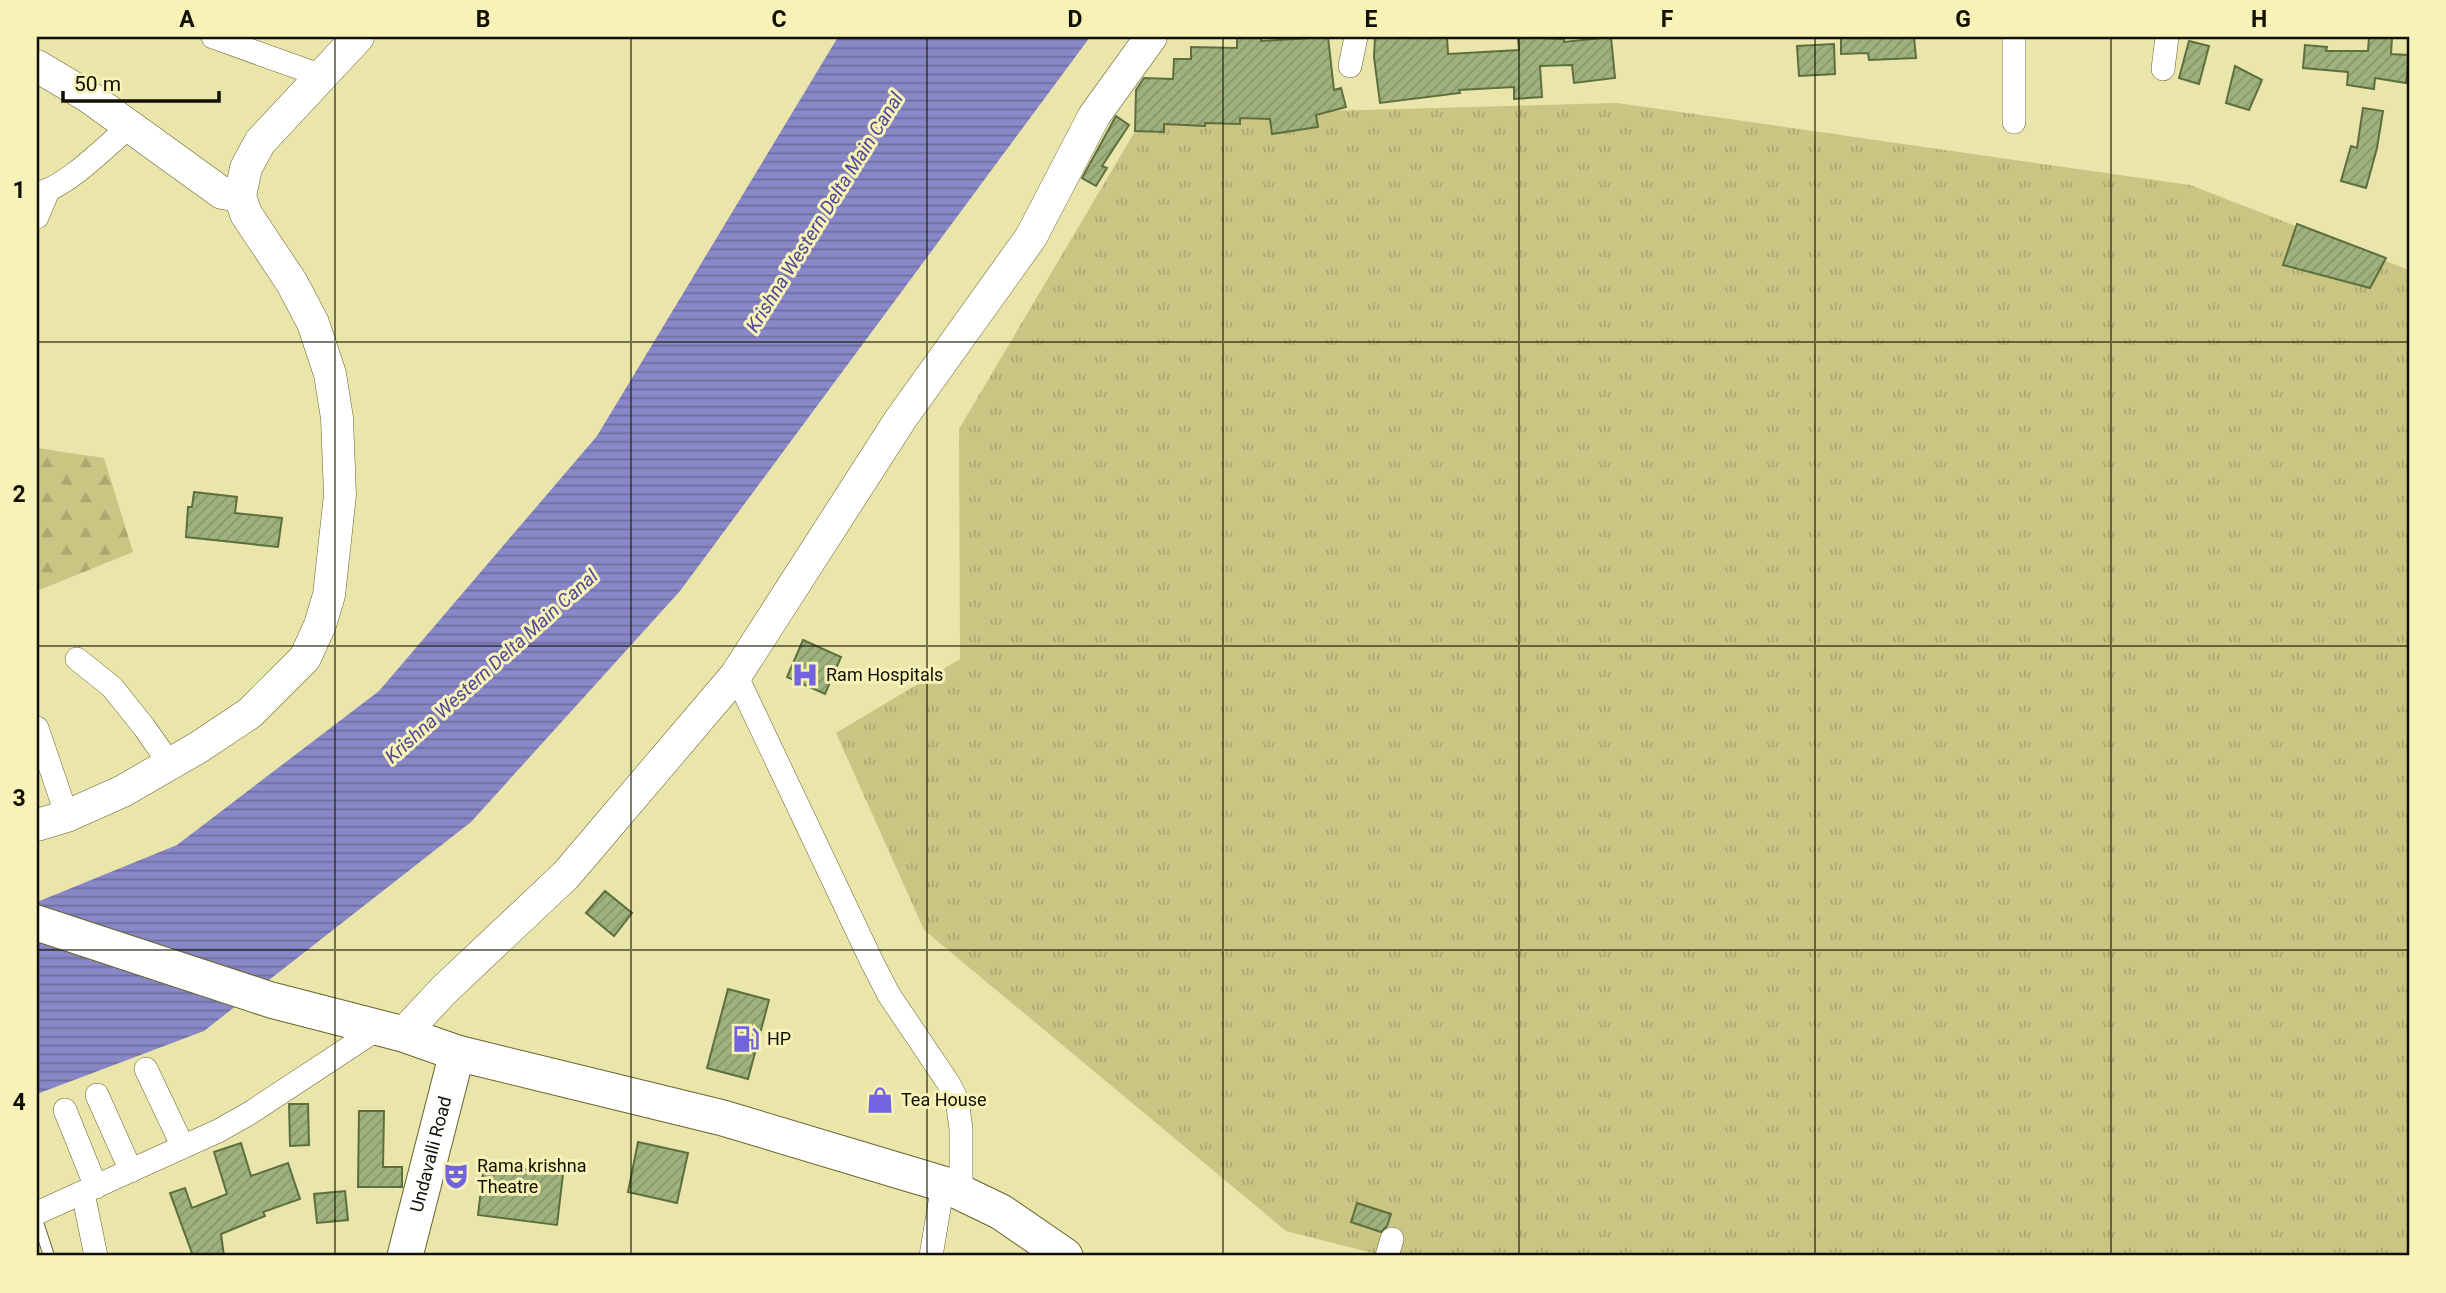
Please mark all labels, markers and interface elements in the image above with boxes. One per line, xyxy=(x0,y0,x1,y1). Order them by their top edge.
text: A xyxy=(179,6,195,33)
text: B xyxy=(476,6,490,33)
text: C xyxy=(771,6,787,33)
text: D xyxy=(1068,6,1082,33)
text: E xyxy=(1365,6,1378,33)
text: F xyxy=(1661,6,1674,33)
text: G xyxy=(1955,6,1971,33)
text: H xyxy=(2251,6,2267,33)
scale bar xyxy=(63,60,219,104)
text: 50 m xyxy=(74,72,121,96)
water label: Krishna Western Delta Main Canal xyxy=(741,88,908,336)
text: 1 xyxy=(12,177,26,204)
text: 2 xyxy=(12,481,26,508)
water label: Krishna Western Delta Main Canal xyxy=(380,564,603,768)
hospital icon: Ram Hospitals xyxy=(790,660,820,690)
place label: Ram Hospitals xyxy=(826,664,943,685)
text: 3 xyxy=(12,785,26,812)
fuel station icon: HP xyxy=(731,1024,761,1054)
place label: HP xyxy=(767,1028,791,1049)
shop icon: Tea House xyxy=(865,1085,895,1115)
text: 4 xyxy=(12,1089,26,1116)
place label: Tea House xyxy=(901,1089,987,1110)
street label: Undavalli Road xyxy=(406,1094,455,1214)
place label: Rama krishna Theatre xyxy=(477,1155,586,1197)
theatre icon: Rama krishna Theatre xyxy=(441,1161,471,1191)

